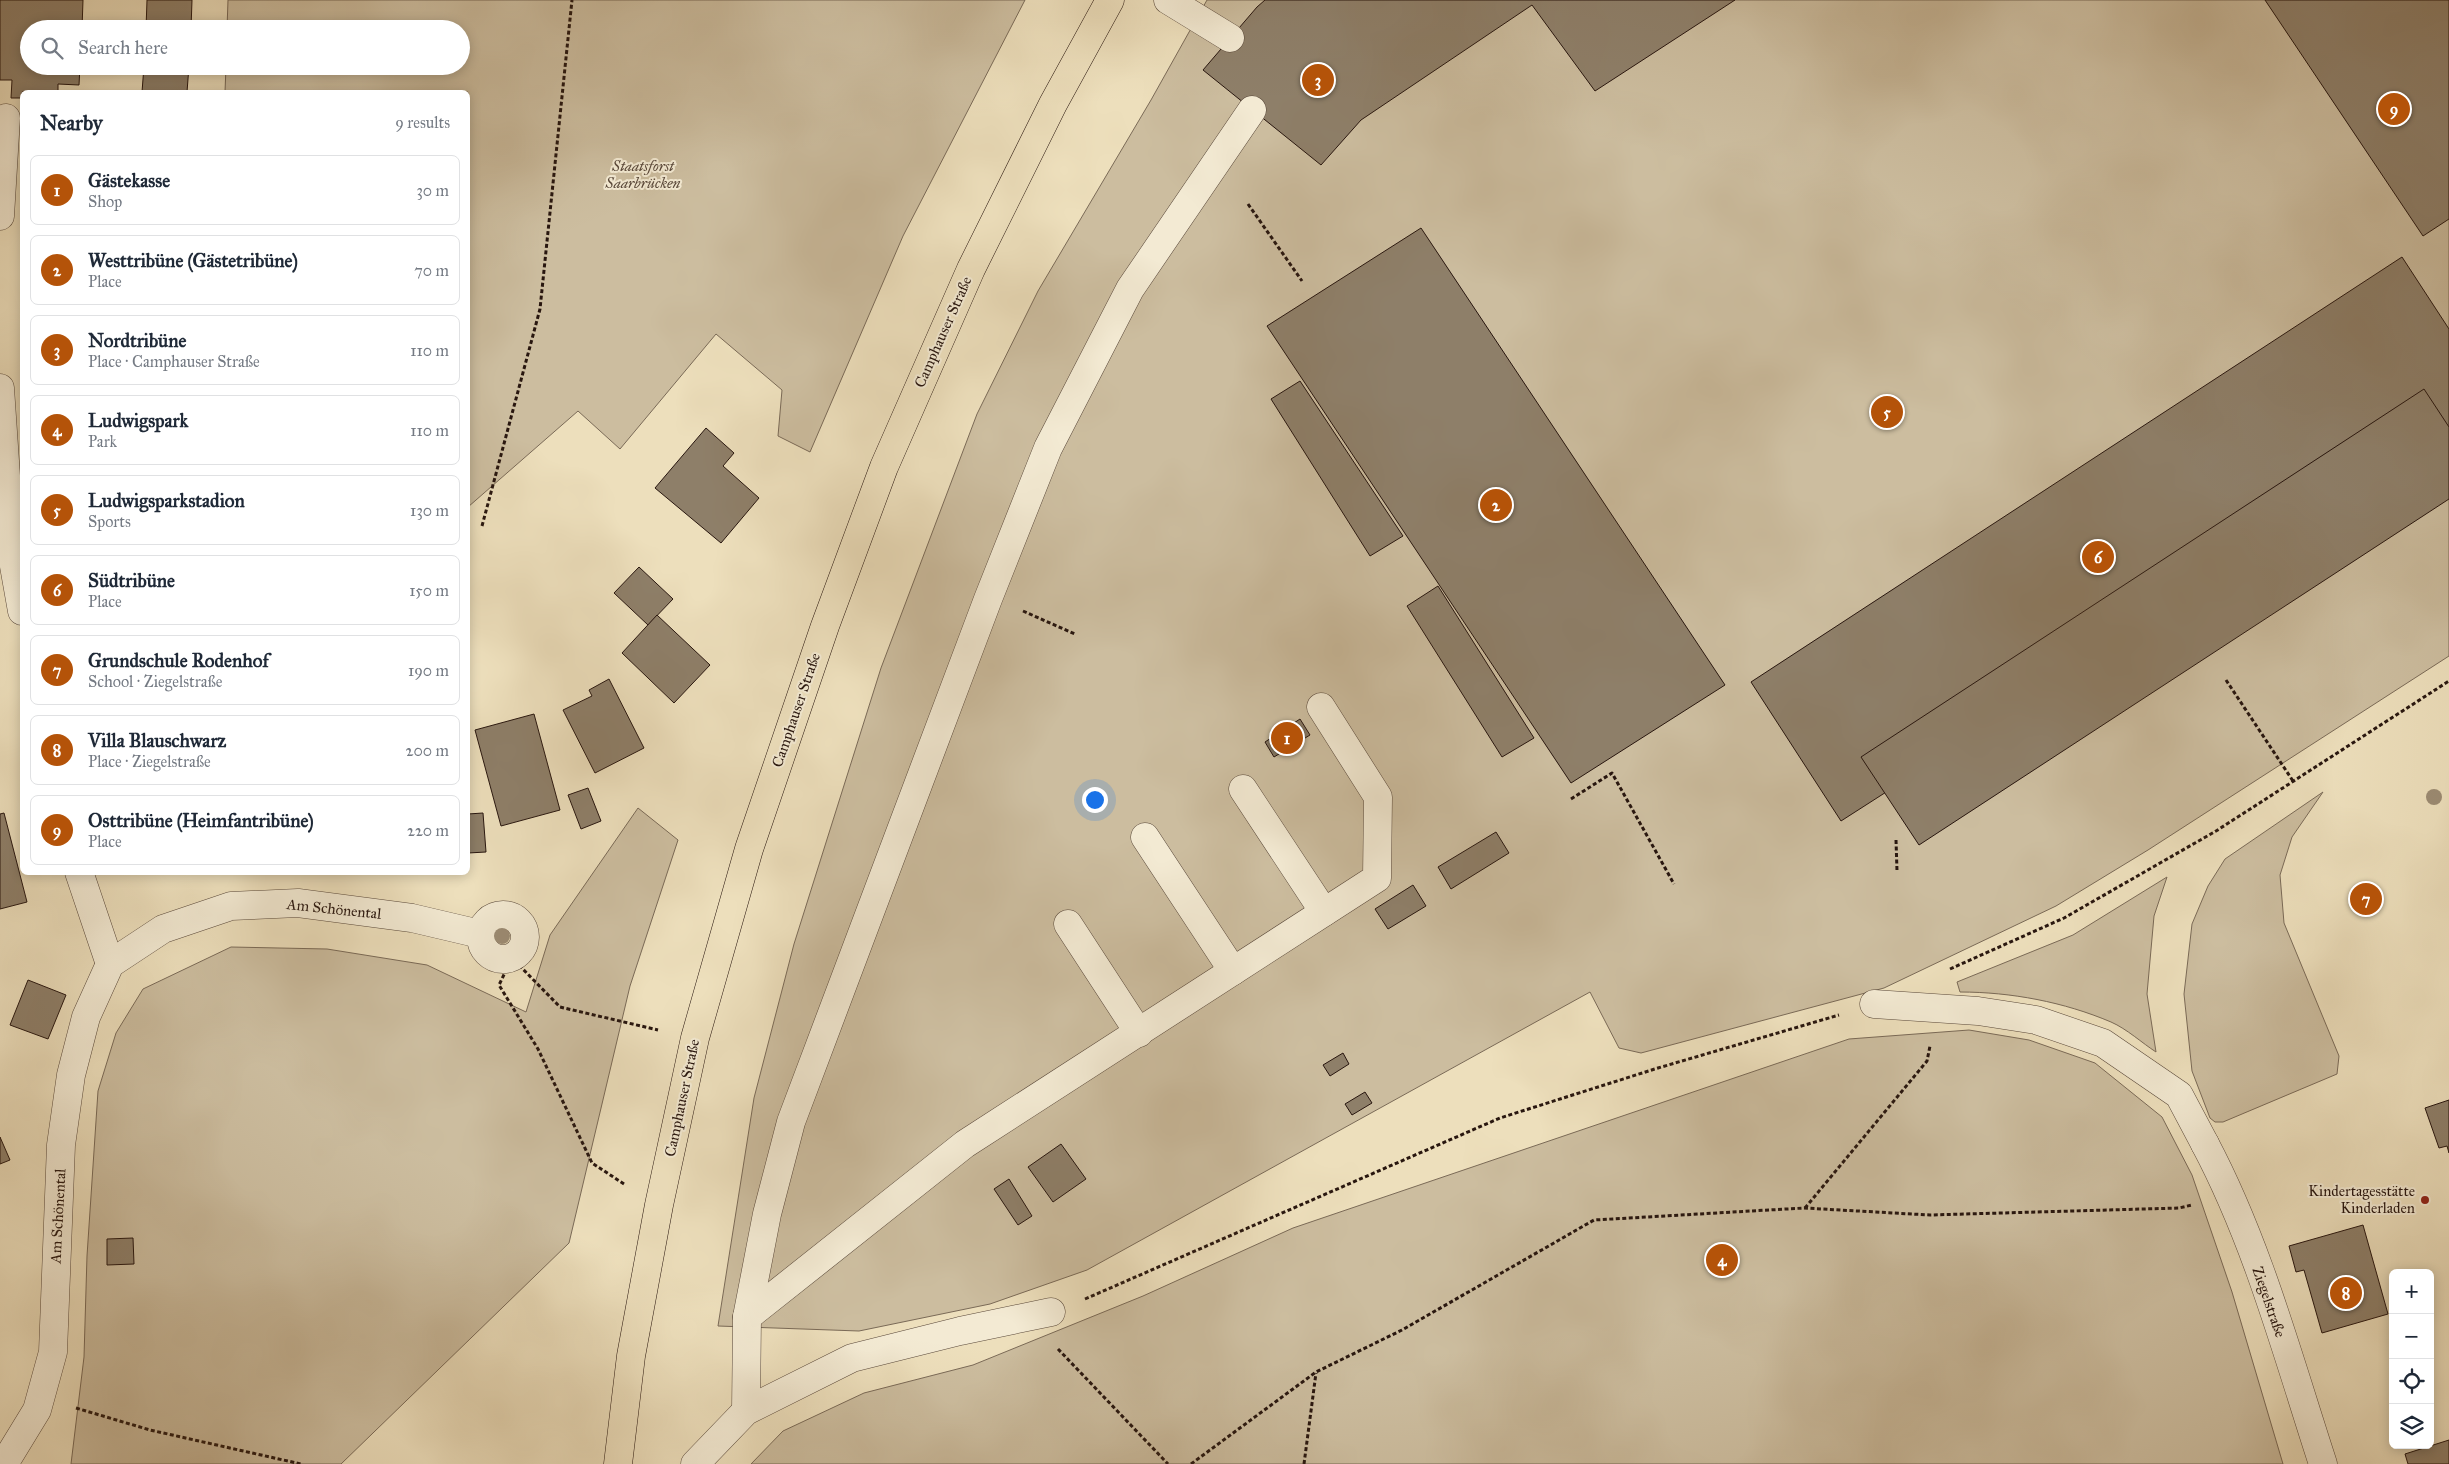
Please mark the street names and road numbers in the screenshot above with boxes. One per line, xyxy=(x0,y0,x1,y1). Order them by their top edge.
street label: Camphauser Straße xyxy=(910,274,976,390)
street label: Camphauser Straße xyxy=(768,650,824,770)
street label: Am Schönental xyxy=(285,895,383,923)
street label: Camphauser Straße xyxy=(661,1038,703,1158)
street label: Am Schönental xyxy=(46,1167,70,1265)
street label: Ziegelstraße xyxy=(2248,1264,2290,1340)

